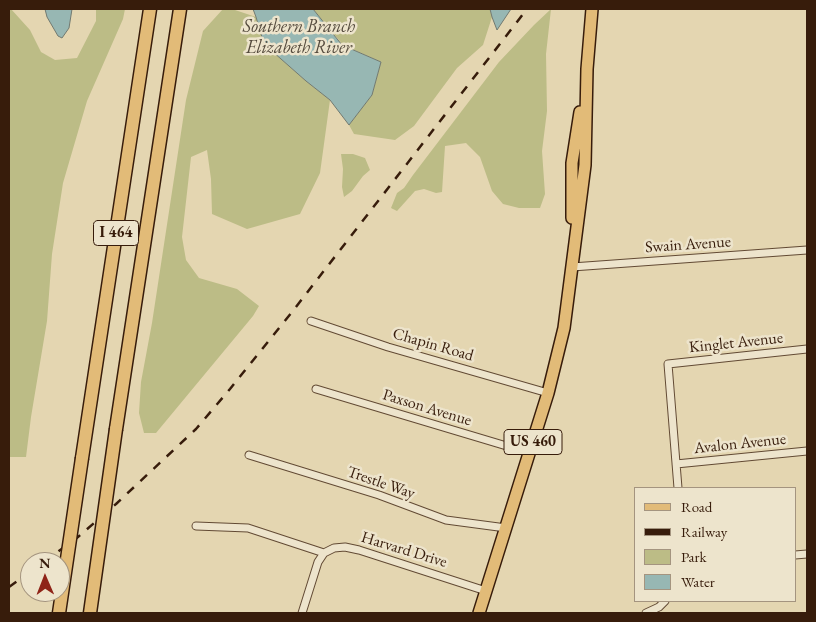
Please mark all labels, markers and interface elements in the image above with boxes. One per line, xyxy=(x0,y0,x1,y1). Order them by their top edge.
water label: Southern Branch Elizabeth River xyxy=(243,16,355,58)
road number: I 464 xyxy=(94,220,138,246)
street label: Swain Avenue xyxy=(644,232,732,258)
street label: Chapin Road xyxy=(390,324,476,366)
street label: Kinglet Avenue xyxy=(688,329,784,357)
street label: Paxson Avenue xyxy=(380,385,474,431)
road number: US 460 xyxy=(504,430,562,454)
street label: Avalon Avenue xyxy=(693,430,787,458)
street label: Trestle Way xyxy=(345,462,417,504)
legend xyxy=(634,487,796,602)
text: Road xyxy=(681,497,712,516)
text: Railway xyxy=(681,522,727,541)
street label: Harvard Drive xyxy=(359,528,449,572)
text: Park xyxy=(681,547,707,566)
north arrow xyxy=(20,552,70,602)
text: N xyxy=(39,554,51,572)
text: Water xyxy=(681,572,715,591)

